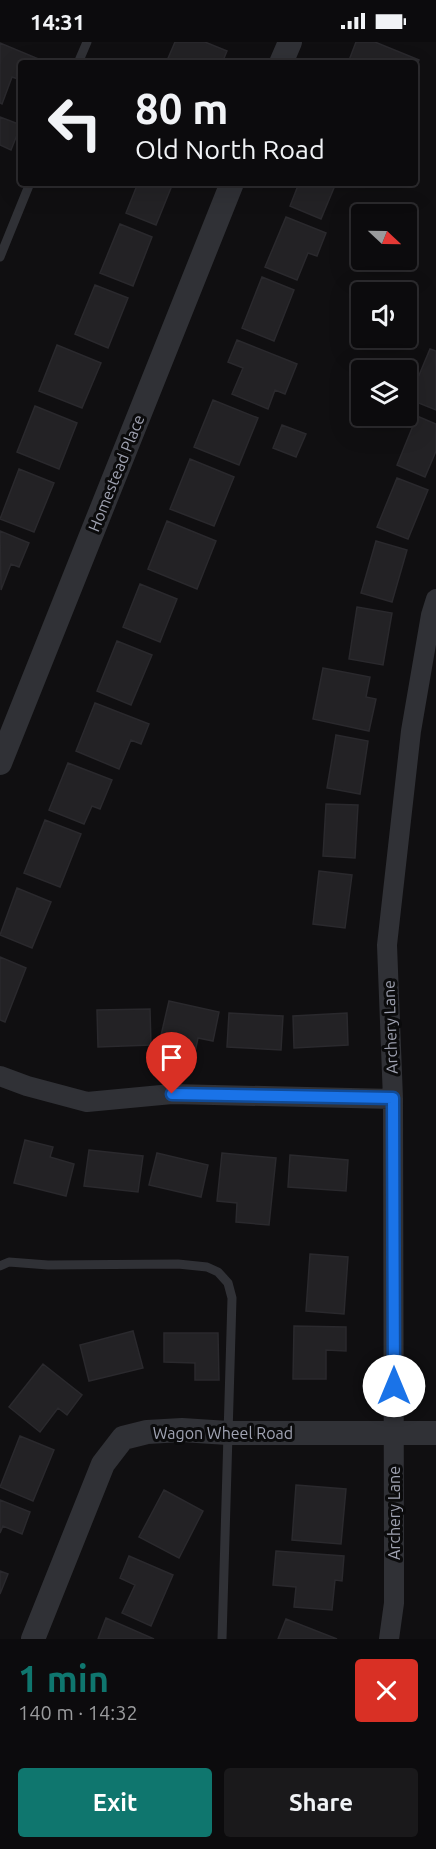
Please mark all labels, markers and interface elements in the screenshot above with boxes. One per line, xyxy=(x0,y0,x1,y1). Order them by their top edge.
text: 14:31 xyxy=(30,9,85,34)
icon: left xyxy=(36,84,114,162)
text: 80 m xyxy=(135,85,229,132)
text: Old North Road xyxy=(135,134,325,164)
north arrow xyxy=(351,204,417,270)
map controls xyxy=(351,204,417,426)
button: sound xyxy=(351,282,417,348)
button: layers xyxy=(351,360,417,426)
street label: Homestead Place xyxy=(84,412,148,534)
street label: Archery Lane xyxy=(379,980,401,1074)
pin xyxy=(146,1032,197,1094)
icon: arrive xyxy=(155,1041,188,1074)
position arrow xyxy=(362,1354,426,1418)
street label: Wagon Wheel Road xyxy=(153,1424,293,1442)
street label: Archery Lane xyxy=(385,1466,403,1560)
text: 1 min xyxy=(18,1658,109,1699)
button: close xyxy=(355,1659,418,1722)
text: 140 m · 14:32 xyxy=(18,1701,138,1724)
button: Exit xyxy=(18,1768,212,1837)
button: Share xyxy=(224,1768,418,1837)

